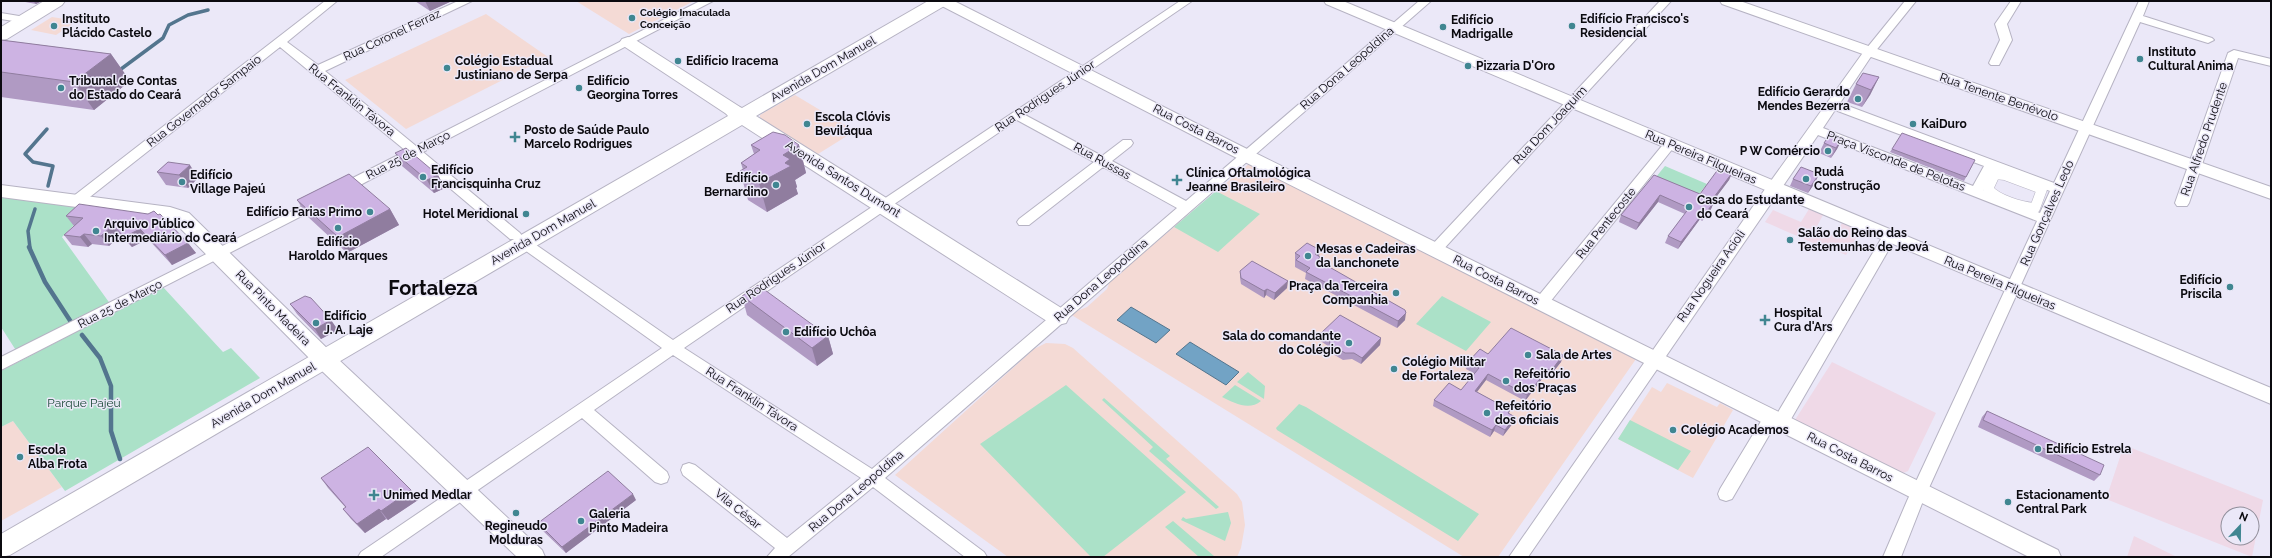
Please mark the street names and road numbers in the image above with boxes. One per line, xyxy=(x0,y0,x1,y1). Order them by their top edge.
street label: Rua Coronel Ferraz xyxy=(341,6,443,64)
street label: Rua Dona Leopoldina xyxy=(1297,24,1397,112)
street label: Avenida Dom Manuel xyxy=(768,33,879,105)
street label: Rua Governador Sampaio xyxy=(144,52,264,150)
street label: Rua Rodrigues Júnior xyxy=(992,57,1098,135)
street label: Rua Franklin Távora xyxy=(306,61,398,139)
street label: Rua Tenente Benévolo xyxy=(1938,70,2060,124)
street label: Rua Alfredo Prudente xyxy=(2178,80,2230,198)
street label: Rua Dom Joaquim xyxy=(1510,83,1590,167)
street label: Rua Costa Barros xyxy=(1151,101,1242,157)
street label: Rua Pereira Filgueiras xyxy=(1643,127,1759,187)
street label: Rua 25 de Março xyxy=(364,128,452,182)
street label: Praça Visconde de Pelotas xyxy=(1825,128,1967,194)
street label: Avenida Santos Dumont xyxy=(783,138,903,220)
street label: Rua Russas xyxy=(1071,140,1133,183)
street label: Rua Gonçalves Ledo xyxy=(2017,158,2077,268)
street label: Rua Pentecoste xyxy=(1573,185,1639,261)
street label: Avenida Dom Manuel xyxy=(488,196,599,268)
street label: Rua Nogueira Acioli xyxy=(1674,228,1748,324)
street label: Rua Dona Leopoldina xyxy=(1051,236,1151,324)
street label: Rua Rodrigues Júnior xyxy=(723,238,829,316)
street label: Rua Costa Barros xyxy=(1451,252,1542,308)
street label: Rua Pereira Filgueiras xyxy=(1942,253,2058,313)
street label: Rua Pinto Madeira xyxy=(233,268,313,348)
street label: Rua 25 de Março xyxy=(76,277,164,331)
street label: Avenida Dom Manuel xyxy=(208,359,319,431)
street label: Rua Franklin Távora xyxy=(703,364,801,434)
street label: Rua Costa Barros xyxy=(1805,429,1896,485)
street label: Rua Dona Leopoldina xyxy=(806,447,906,535)
street label: Vila César xyxy=(712,486,765,532)

